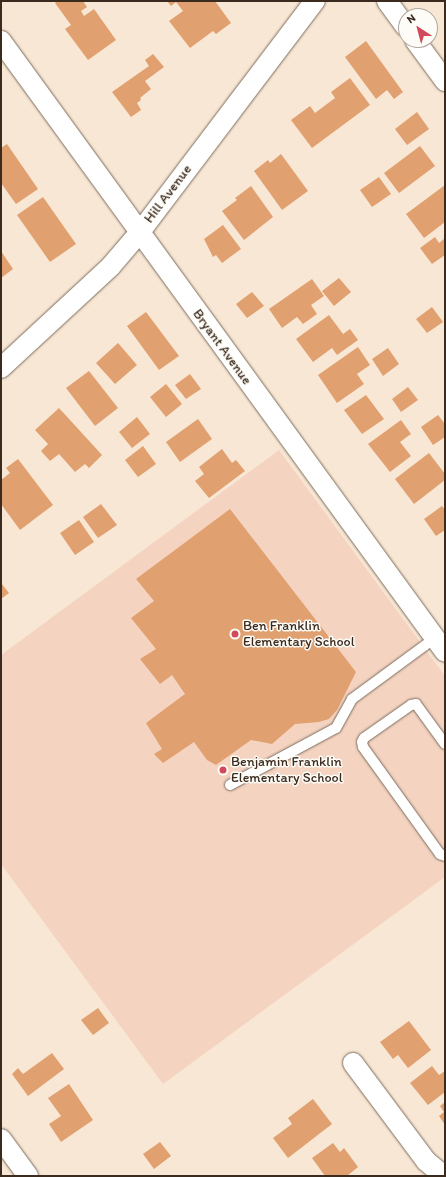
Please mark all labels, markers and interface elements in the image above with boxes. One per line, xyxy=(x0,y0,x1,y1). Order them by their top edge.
north arrow xyxy=(398,8,438,48)
text: N xyxy=(404,11,418,26)
street label: Hill Avenue xyxy=(141,162,195,226)
street label: Bryant Avenue xyxy=(189,306,255,388)
place label: Ben Franklin Elementary School xyxy=(243,618,355,650)
marker: Ben Franklin Elementary School xyxy=(230,629,240,639)
place label: Benjamin Franklin Elementary School xyxy=(231,754,343,786)
marker: Benjamin Franklin Elementary School xyxy=(218,765,228,775)

